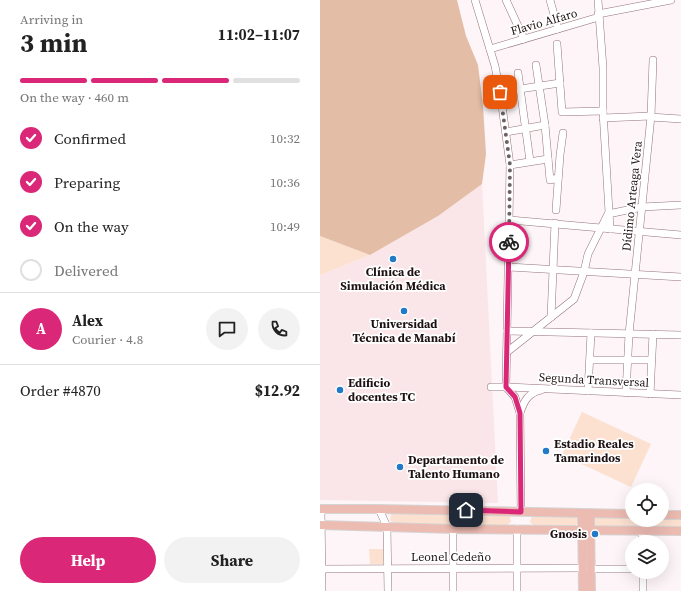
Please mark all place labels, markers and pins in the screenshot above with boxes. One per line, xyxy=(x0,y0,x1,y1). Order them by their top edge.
pin xyxy=(483,75,517,109)
marker: Clínica de Simulación Médica xyxy=(388,254,398,264)
place label: Clínica de Simulación Médica xyxy=(340,264,446,294)
marker: Universidad Técnica de Manabí xyxy=(399,306,409,316)
place label: Universidad Técnica de Manabí xyxy=(353,316,456,346)
place label: Edificio docentes TC xyxy=(348,375,416,405)
marker: Edificio docentes TC xyxy=(335,385,345,395)
place label: Estadio Reales Tamarindos xyxy=(554,436,634,466)
marker: Estadio Reales Tamarindos xyxy=(541,446,551,456)
place label: Departamento de Talento Humano xyxy=(408,452,504,482)
marker: Departamento de Talento Humano xyxy=(395,462,405,472)
pin xyxy=(449,493,483,527)
place label: Gnosis xyxy=(550,526,588,542)
marker: Gnosis xyxy=(590,529,600,539)

